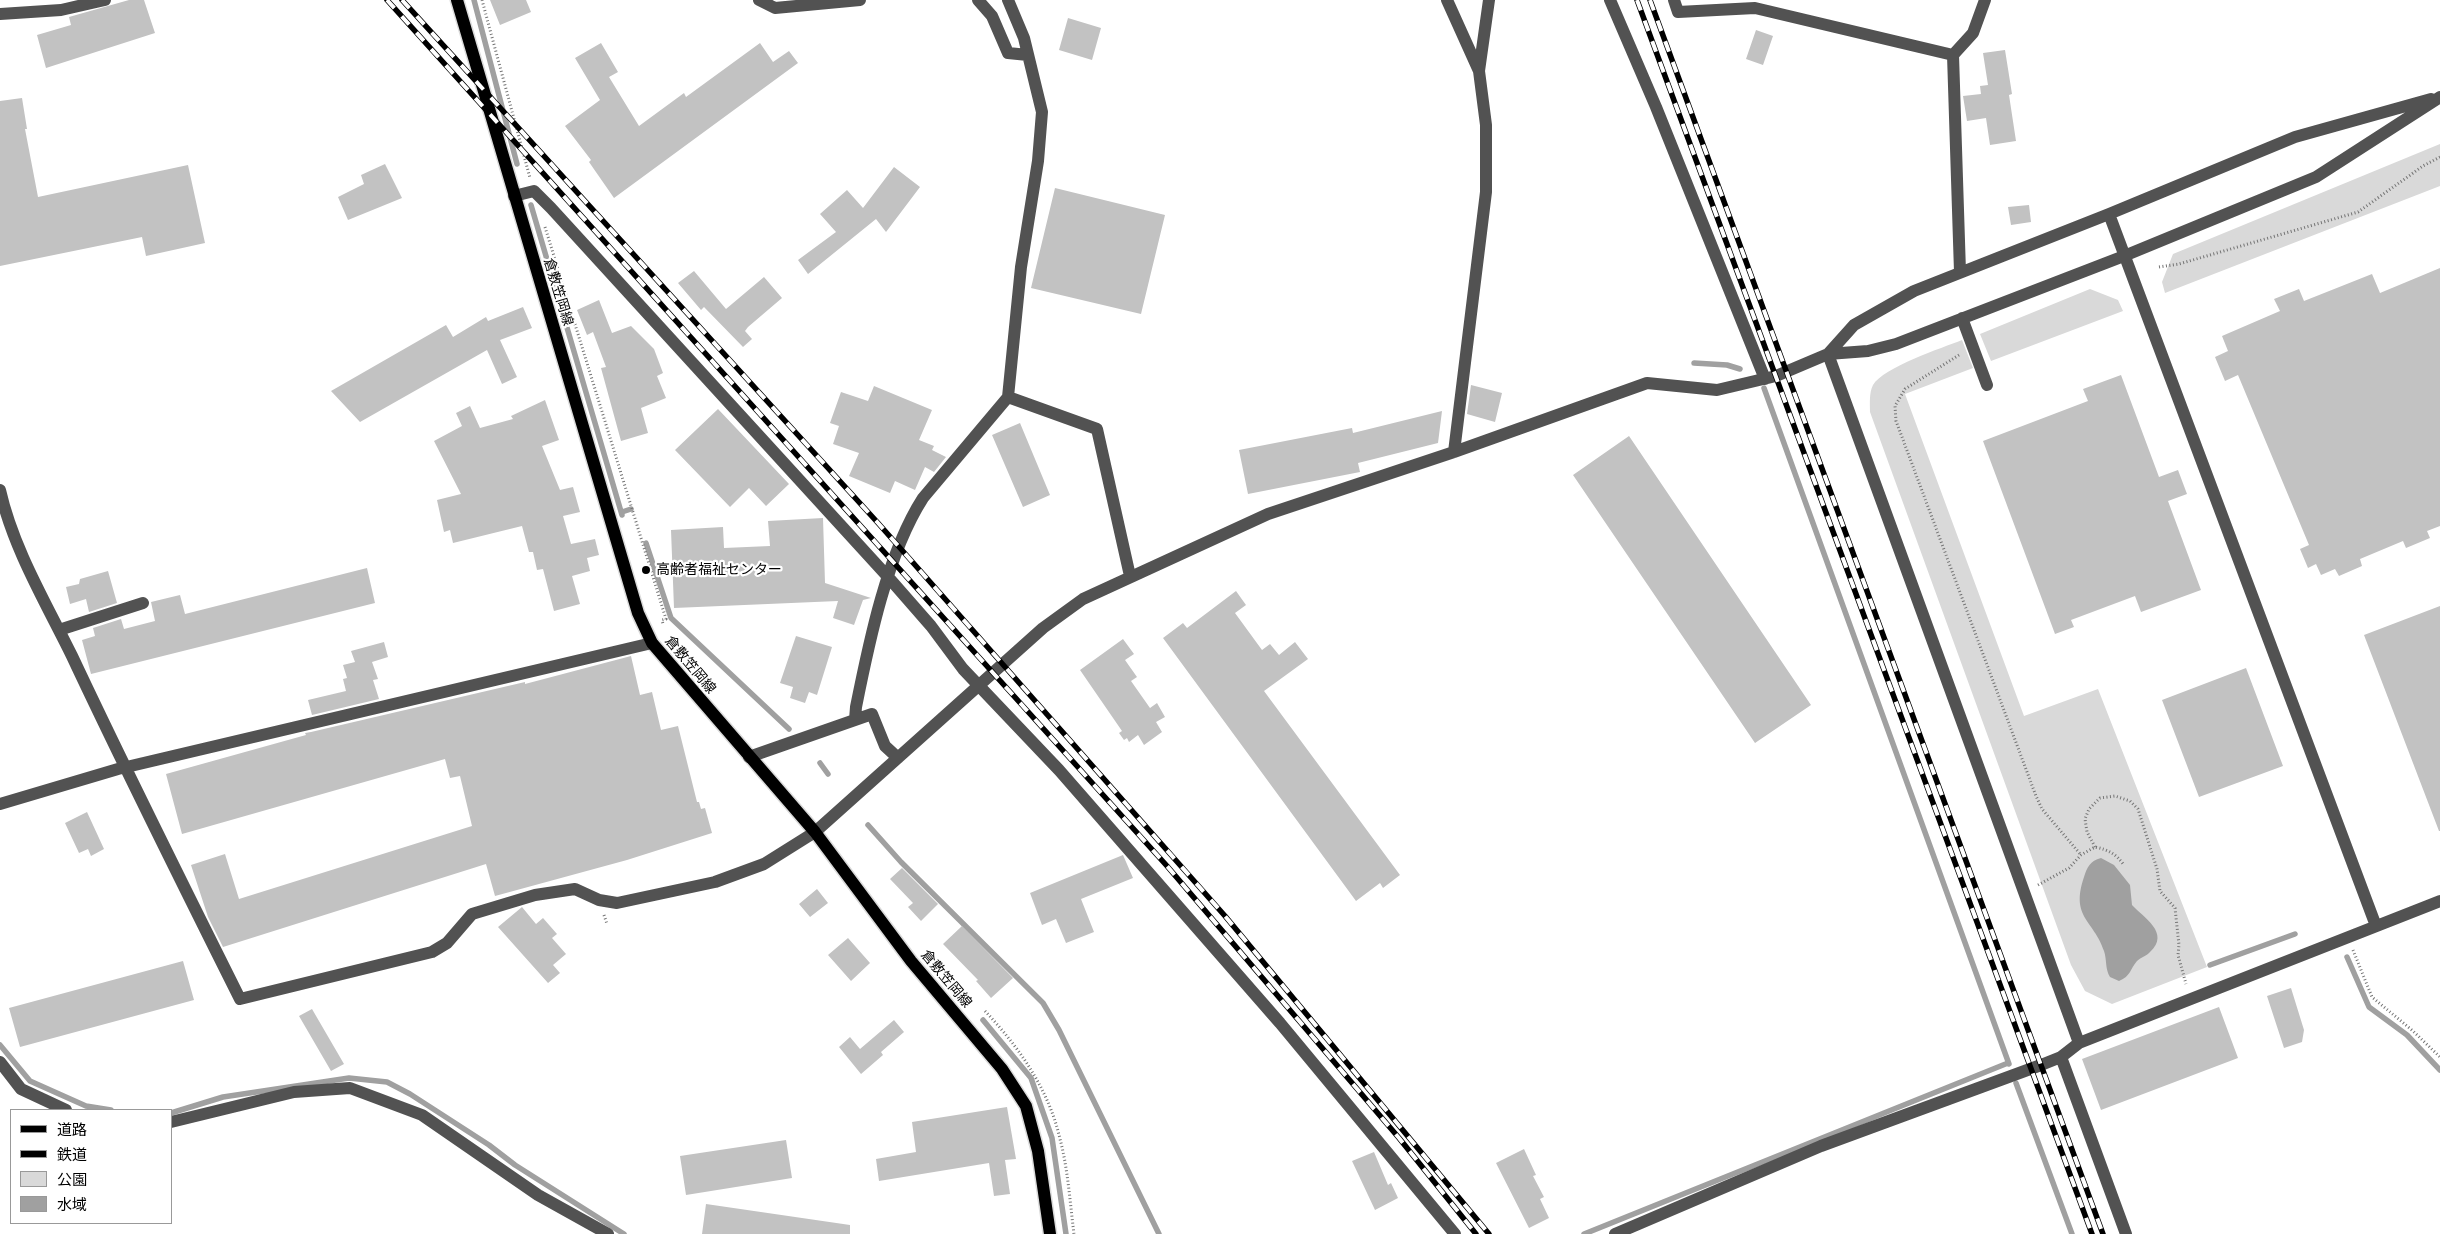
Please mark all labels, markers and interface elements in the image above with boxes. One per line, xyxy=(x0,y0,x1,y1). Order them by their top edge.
street label: 倉敷笠岡線 xyxy=(540,256,576,328)
place label: 高齢者福祉センター xyxy=(656,562,782,578)
marker: 高齢者福祉センター xyxy=(640,564,652,576)
street label: 倉敷笠岡線 xyxy=(661,633,719,697)
street label: 倉敷笠岡線 xyxy=(917,947,975,1011)
legend xyxy=(10,1109,172,1224)
text: 道路 xyxy=(57,1120,87,1139)
text: 鉄道 xyxy=(57,1145,87,1164)
text: 公園 xyxy=(57,1170,87,1189)
text: 水域 xyxy=(57,1195,87,1214)

